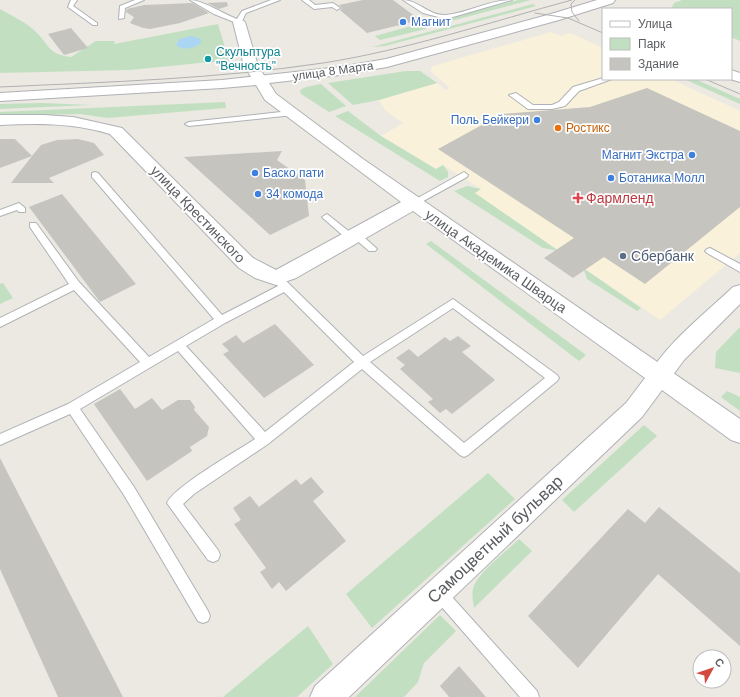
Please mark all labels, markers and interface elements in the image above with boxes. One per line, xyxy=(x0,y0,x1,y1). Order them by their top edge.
legend xyxy=(602,8,732,80)
place label: Магнит xyxy=(411,15,452,29)
marker: Магнит xyxy=(398,17,408,27)
text: Улица xyxy=(638,17,672,31)
text: Парк xyxy=(638,37,666,51)
place label: Скульптура "Вечность" xyxy=(216,45,281,73)
marker: Скульптура "Вечность" xyxy=(203,54,213,64)
text: Здание xyxy=(638,57,679,71)
street label: улица 8 Марта xyxy=(292,58,375,84)
place label: Поль Бейкери xyxy=(451,113,529,127)
marker: Поль Бейкери xyxy=(532,115,542,125)
place label: Ростикс xyxy=(566,121,610,135)
marker: Ростикс xyxy=(553,123,563,133)
place label: Магнит Экстра xyxy=(602,148,684,162)
marker: Магнит Экстра xyxy=(687,150,697,160)
street label: улица Крестинского xyxy=(148,162,249,266)
place label: Баско пати xyxy=(263,166,324,180)
marker: Баско пати xyxy=(250,168,260,178)
place label: Ботаника Молл xyxy=(619,171,705,185)
marker: Ботаника Молл xyxy=(606,173,616,183)
place label: 34 комода xyxy=(266,187,323,201)
marker: 34 комода xyxy=(253,189,263,199)
place label: Фармленд xyxy=(586,190,654,206)
marker: Фармленд xyxy=(573,193,583,203)
street label: улица Академика Шварца xyxy=(422,206,570,316)
place label: Сбербанк xyxy=(631,248,695,264)
marker: Сбербанк xyxy=(618,251,628,261)
street label: Самоцветный бульвар xyxy=(424,472,567,607)
north arrow xyxy=(692,649,732,689)
text: С xyxy=(713,656,727,670)

